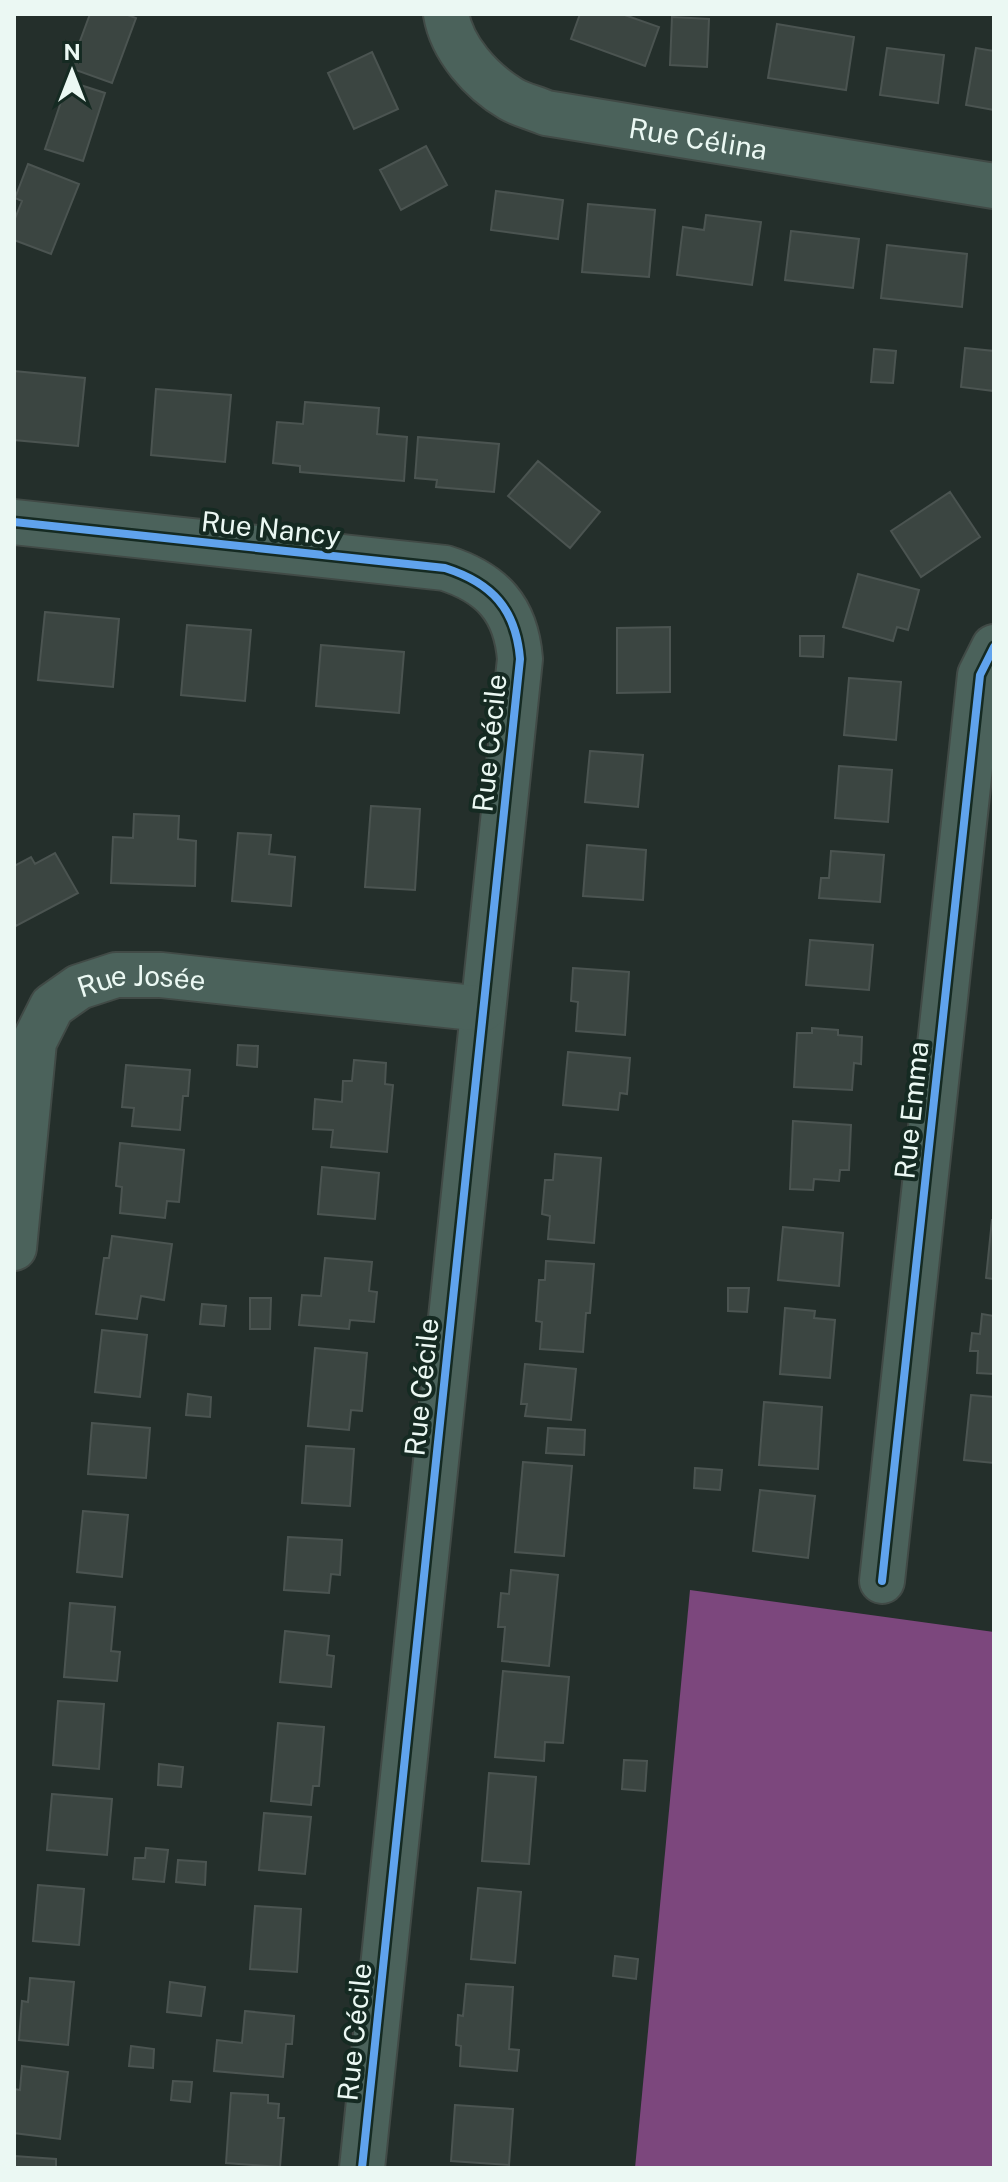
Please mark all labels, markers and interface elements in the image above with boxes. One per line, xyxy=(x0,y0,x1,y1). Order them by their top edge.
north arrow xyxy=(32,32,112,112)
text: N xyxy=(63,39,81,65)
street label: Rue Célina xyxy=(627,110,770,165)
street label: Rue Nancy xyxy=(200,504,342,552)
street label: Rue Cécile xyxy=(465,672,513,814)
street label: Rue Josée xyxy=(73,958,207,1003)
street label: Rue Emma xyxy=(887,1039,935,1181)
street label: Rue Cécile xyxy=(397,1316,445,1458)
street label: Rue Cécile xyxy=(330,1961,378,2103)

